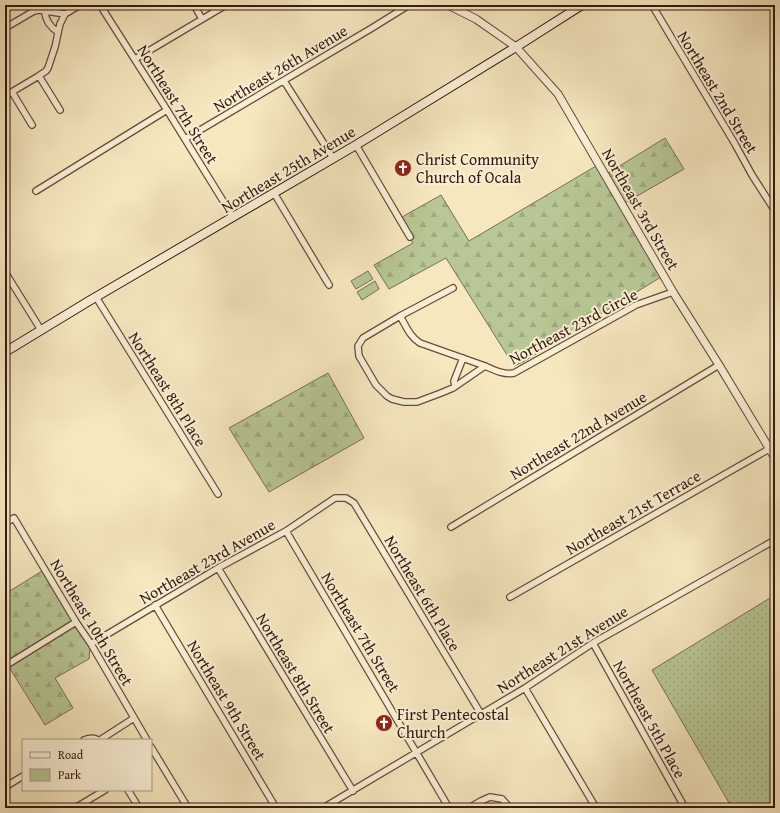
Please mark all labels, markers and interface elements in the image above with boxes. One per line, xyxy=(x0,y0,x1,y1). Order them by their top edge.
street label: Northeast 26th Avenue xyxy=(208,18,352,118)
street label: Northeast 2nd Street xyxy=(672,26,764,158)
street label: Northeast 7th Street xyxy=(132,40,225,169)
street label: Northeast 25th Avenue xyxy=(216,119,360,219)
street label: Northeast 3rd Street xyxy=(596,144,686,275)
place label: Christ Community Church of Ocala xyxy=(416,147,539,189)
church icon: Christ Community Church of Ocala xyxy=(393,158,413,178)
street label: Northeast 23rd Circle xyxy=(504,282,642,370)
street label: Northeast 8th Place xyxy=(123,327,213,451)
street label: Northeast 22nd Avenue xyxy=(505,385,651,485)
street label: Northeast 21st Terrace xyxy=(561,464,705,560)
street label: Northeast 23rd Avenue xyxy=(135,512,279,610)
street label: Northeast 6th Place xyxy=(379,530,467,656)
street label: Northeast 10th Street xyxy=(45,554,140,690)
street label: Northeast 7th Street xyxy=(315,567,407,697)
street label: Northeast 21st Avenue xyxy=(492,599,632,699)
street label: Northeast 8th Street xyxy=(250,608,342,738)
street label: Northeast 9th Street xyxy=(181,635,273,765)
street label: Northeast 5th Place xyxy=(608,656,692,782)
place label: First Pentecostal Church xyxy=(397,702,509,744)
church icon: First Pentecostal Church xyxy=(374,713,394,733)
legend xyxy=(22,739,152,791)
text: Road xyxy=(58,746,84,763)
text: Park xyxy=(58,766,82,783)

